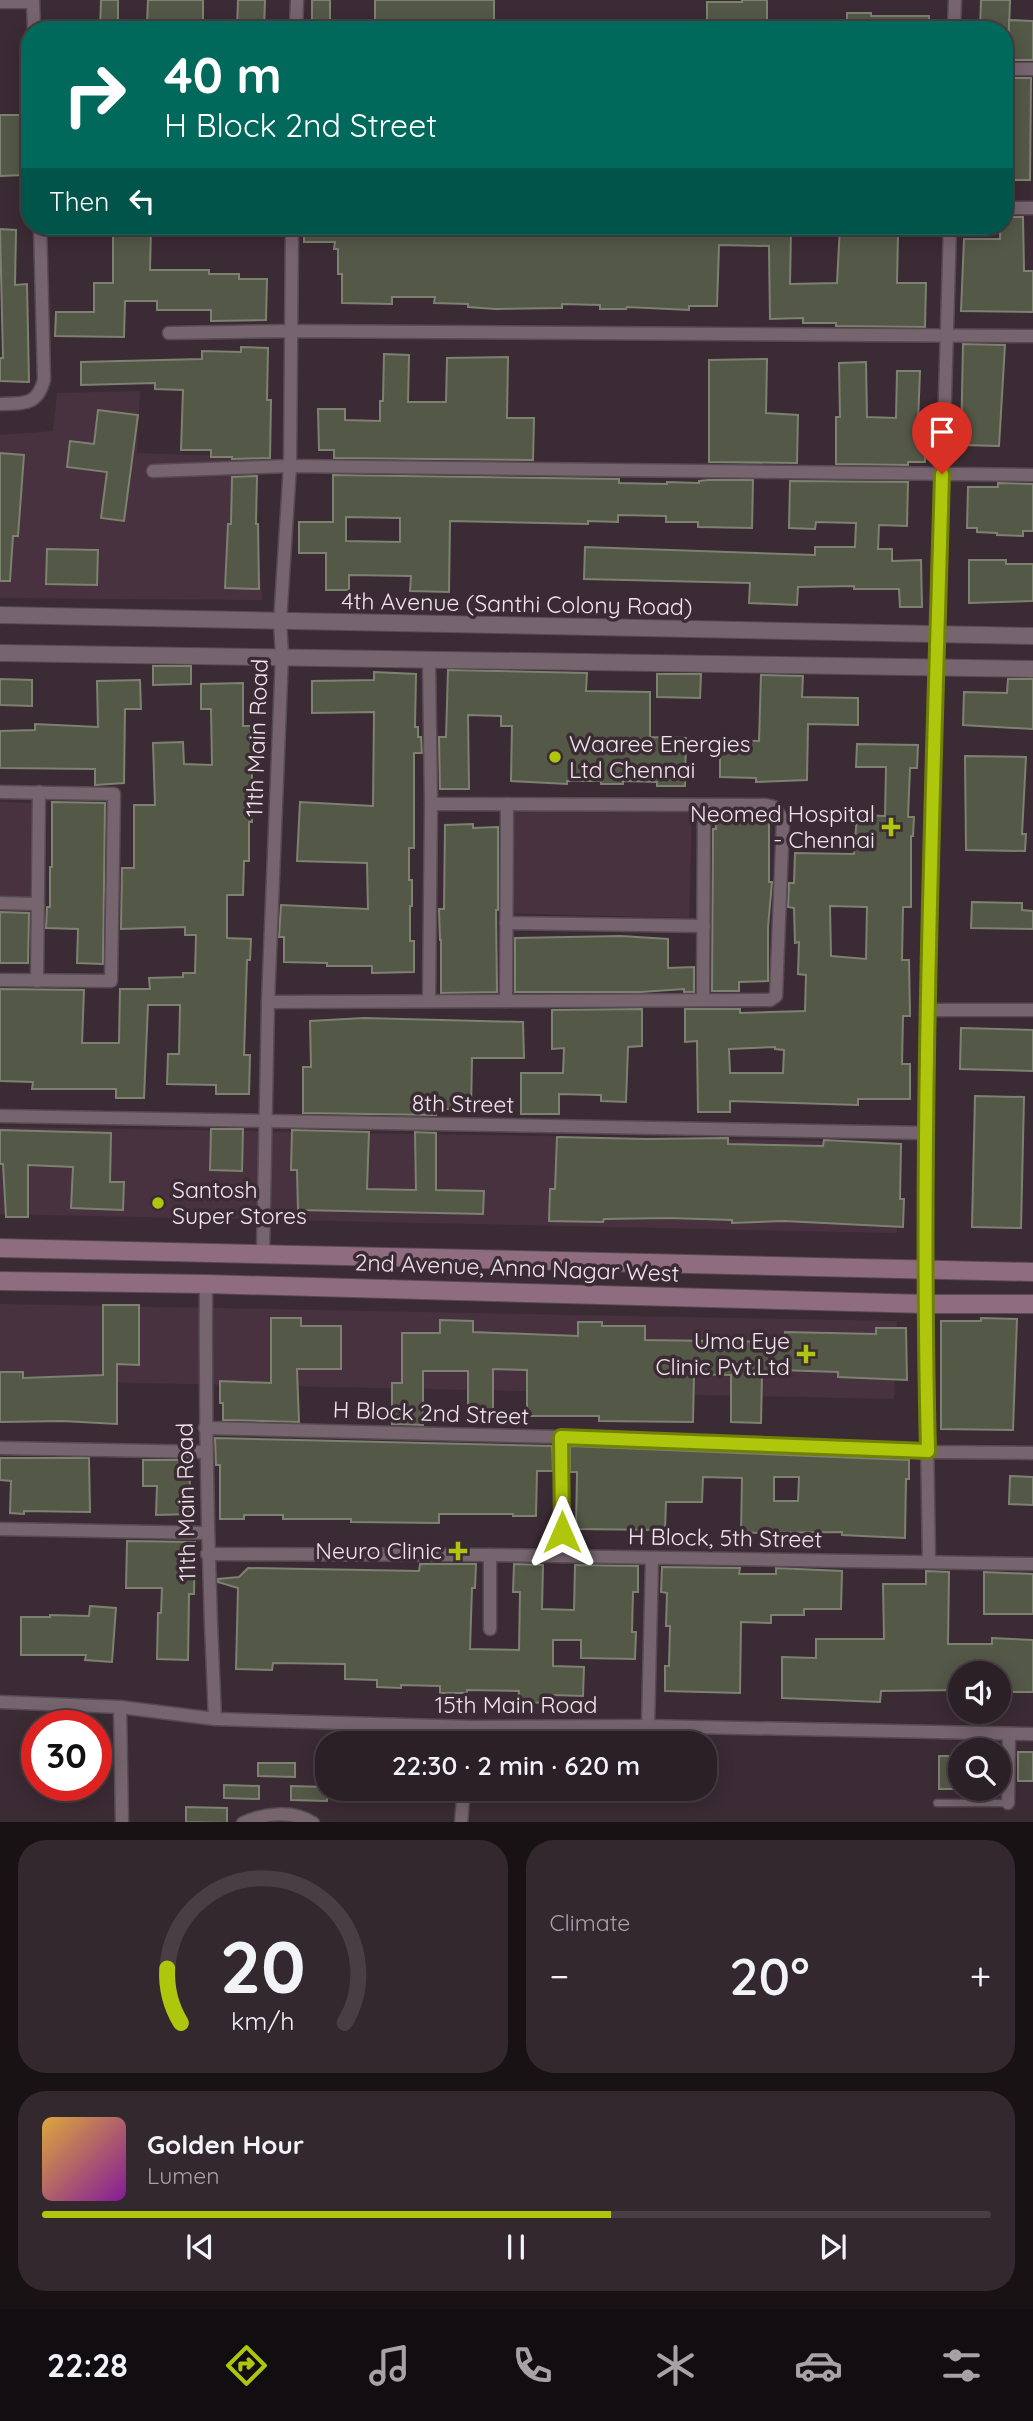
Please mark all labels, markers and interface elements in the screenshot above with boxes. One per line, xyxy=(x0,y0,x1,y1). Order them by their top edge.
text: 40 m xyxy=(164,44,282,105)
icon: right xyxy=(49,49,140,140)
text: H Block 2nd Street xyxy=(164,105,437,145)
icon: left xyxy=(123,182,161,220)
text: Then xyxy=(49,185,109,218)
pin xyxy=(912,402,972,474)
icon: arrive xyxy=(923,413,961,451)
street label: 4th Avenue (Santhi Colony Road) xyxy=(341,586,693,621)
street label: 11th Main Road xyxy=(239,658,274,818)
place label: Waaree Energies Ltd Chennai xyxy=(569,729,751,784)
marker: Waaree Energies Ltd Chennai xyxy=(547,749,563,765)
place label: Neomed Hospital - Chennai xyxy=(690,799,875,854)
marker: Neomed Hospital - Chennai xyxy=(881,817,901,837)
street label: 8th Street xyxy=(412,1088,515,1119)
place label: Santosh Super Stores xyxy=(172,1175,307,1230)
marker: Santosh Super Stores xyxy=(150,1195,166,1211)
street label: 2nd Avenue, Anna Nagar West xyxy=(354,1247,680,1288)
place label: Uma Eye Clinic Pvt.Ltd xyxy=(655,1326,790,1381)
marker: Uma Eye Clinic Pvt.Ltd xyxy=(796,1344,816,1364)
street label: H Block 2nd Street xyxy=(332,1395,530,1430)
street label: 11th Main Road xyxy=(170,1422,201,1582)
position arrow xyxy=(525,1495,599,1569)
street label: H Block, 5th Street xyxy=(628,1521,823,1554)
place label: Neuro Clinic xyxy=(315,1536,442,1565)
marker: Neuro Clinic xyxy=(448,1541,468,1561)
map controls xyxy=(948,1661,1011,1801)
button: sound xyxy=(948,1661,1011,1724)
street label: 15th Main Road xyxy=(435,1690,597,1719)
speed limit sign: 30 xyxy=(21,1710,112,1801)
button: search xyxy=(948,1738,1011,1801)
text: 22:30 · 2 min · 620 m xyxy=(392,1749,640,1782)
text: Climate xyxy=(550,1908,630,1937)
text: 20 xyxy=(220,1920,306,2011)
text: 20° xyxy=(729,1943,810,2008)
text: − xyxy=(550,1952,569,2000)
text: + xyxy=(970,1952,991,2000)
text: km/h xyxy=(231,2004,294,2035)
text: Golden Hour xyxy=(147,2128,304,2161)
text: Lumen xyxy=(147,2161,220,2190)
icon: previous xyxy=(181,2228,219,2266)
icon: pause xyxy=(497,2228,535,2266)
icon: next xyxy=(814,2228,852,2266)
icon: directions xyxy=(222,2341,271,2390)
icon: music xyxy=(365,2341,414,2390)
icon: phone xyxy=(508,2341,557,2390)
icon: climate xyxy=(651,2341,700,2390)
icon: car xyxy=(794,2341,843,2390)
icon: filters xyxy=(937,2341,986,2390)
text: 22:28 xyxy=(47,2345,128,2385)

